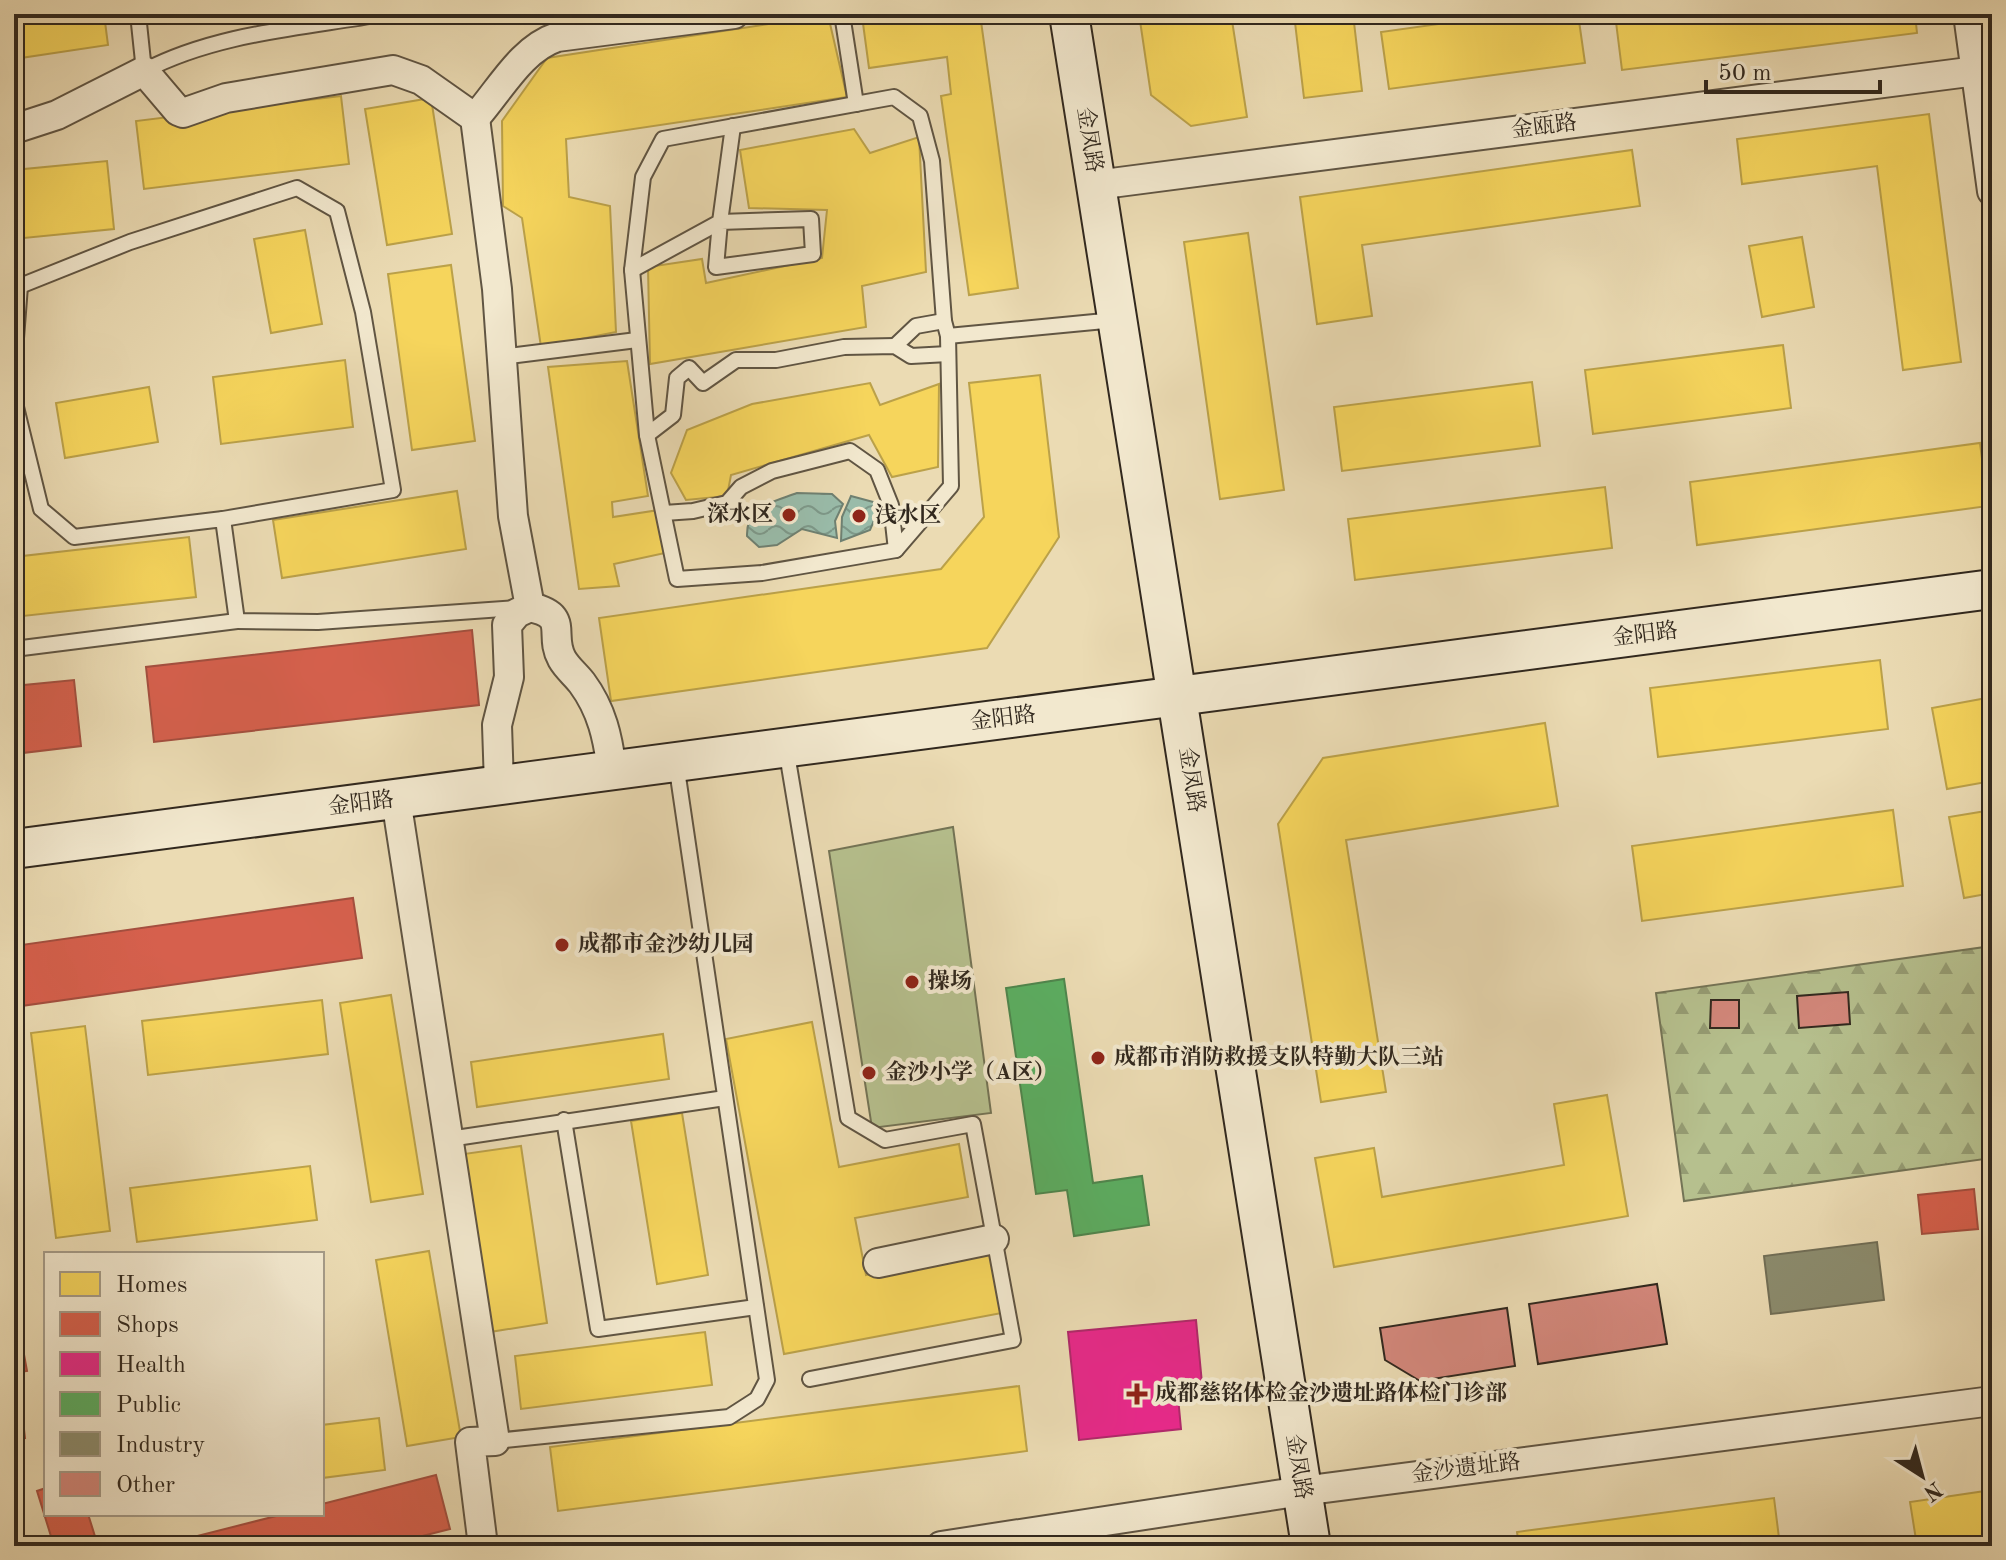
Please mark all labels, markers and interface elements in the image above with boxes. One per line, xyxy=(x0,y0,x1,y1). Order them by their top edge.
scale bar xyxy=(1706,44,1880,94)
text: 50 m xyxy=(1718,62,1772,86)
street label: 金凤路 xyxy=(1073,105,1107,174)
street label: 金瓯路 xyxy=(1510,110,1578,142)
place label: 深水区 xyxy=(707,502,773,526)
place label: 浅水区 xyxy=(875,503,941,527)
marker: 深水区 xyxy=(780,506,798,524)
marker: 浅水区 xyxy=(850,507,868,525)
street label: 金阳路 xyxy=(1611,618,1679,650)
street label: 金阳路 xyxy=(969,702,1037,734)
street label: 金凤路 xyxy=(1175,745,1209,814)
street label: 金阳路 xyxy=(327,787,395,819)
place label: 成都市金沙幼儿园 xyxy=(578,931,754,956)
marker: 成都市金沙幼儿园 xyxy=(553,936,571,954)
place label: 操场 xyxy=(928,969,972,993)
marker: 操场 xyxy=(903,973,921,991)
place label: 成都市消防救援支队特勤大队三站 xyxy=(1114,1044,1444,1069)
marker: 成都市消防救援支队特勤大队三站 xyxy=(1089,1049,1107,1067)
place label: 金沙小学（A区） xyxy=(885,1060,1056,1084)
marker: 金沙小学（A区） xyxy=(860,1064,878,1082)
legend xyxy=(44,1252,324,1516)
text: Homes xyxy=(116,1274,187,1298)
text: Shops xyxy=(116,1314,179,1338)
text: Health xyxy=(116,1354,186,1378)
place label: 成都慈铭体检金沙遗址路体检门诊部 xyxy=(1155,1380,1507,1405)
marker: 成都慈铭体检金沙遗址路体检门诊部 xyxy=(1126,1383,1148,1405)
text: Public xyxy=(116,1394,181,1418)
street label: 金凤路 xyxy=(1282,1432,1316,1501)
text: Industry xyxy=(116,1434,205,1458)
north arrow xyxy=(1882,1436,1962,1516)
street label: 金沙遗址路 xyxy=(1410,1449,1522,1487)
text: Other xyxy=(116,1474,175,1498)
text: N xyxy=(1919,1477,1946,1505)

